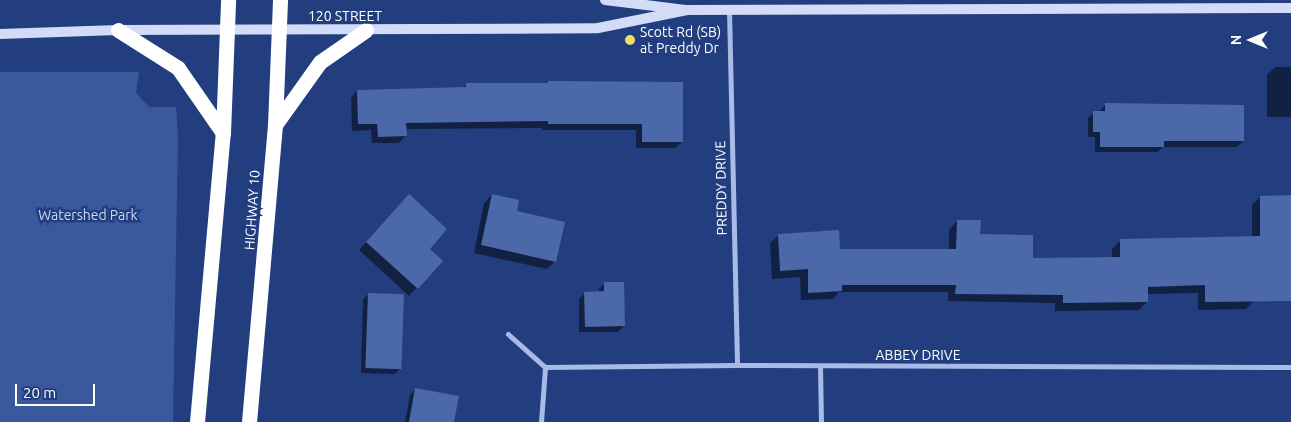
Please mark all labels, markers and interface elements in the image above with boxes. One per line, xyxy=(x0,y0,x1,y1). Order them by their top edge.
street label: 120 STREET xyxy=(308,8,382,24)
north arrow xyxy=(1226,15,1276,65)
place label: Scott Rd (SB) at Preddy Dr xyxy=(640,24,721,56)
marker: Scott Rd (SB) at Preddy Dr xyxy=(624,34,636,46)
text: N xyxy=(1228,35,1244,45)
street label: PREDDY DRIVE xyxy=(712,141,730,235)
street label: HIGHWAY 10 xyxy=(241,169,263,251)
park label: Watershed Park xyxy=(38,207,138,223)
street label: ABBEY DRIVE xyxy=(875,347,961,363)
scale bar xyxy=(18,374,98,406)
text: 20 m xyxy=(23,384,56,401)

